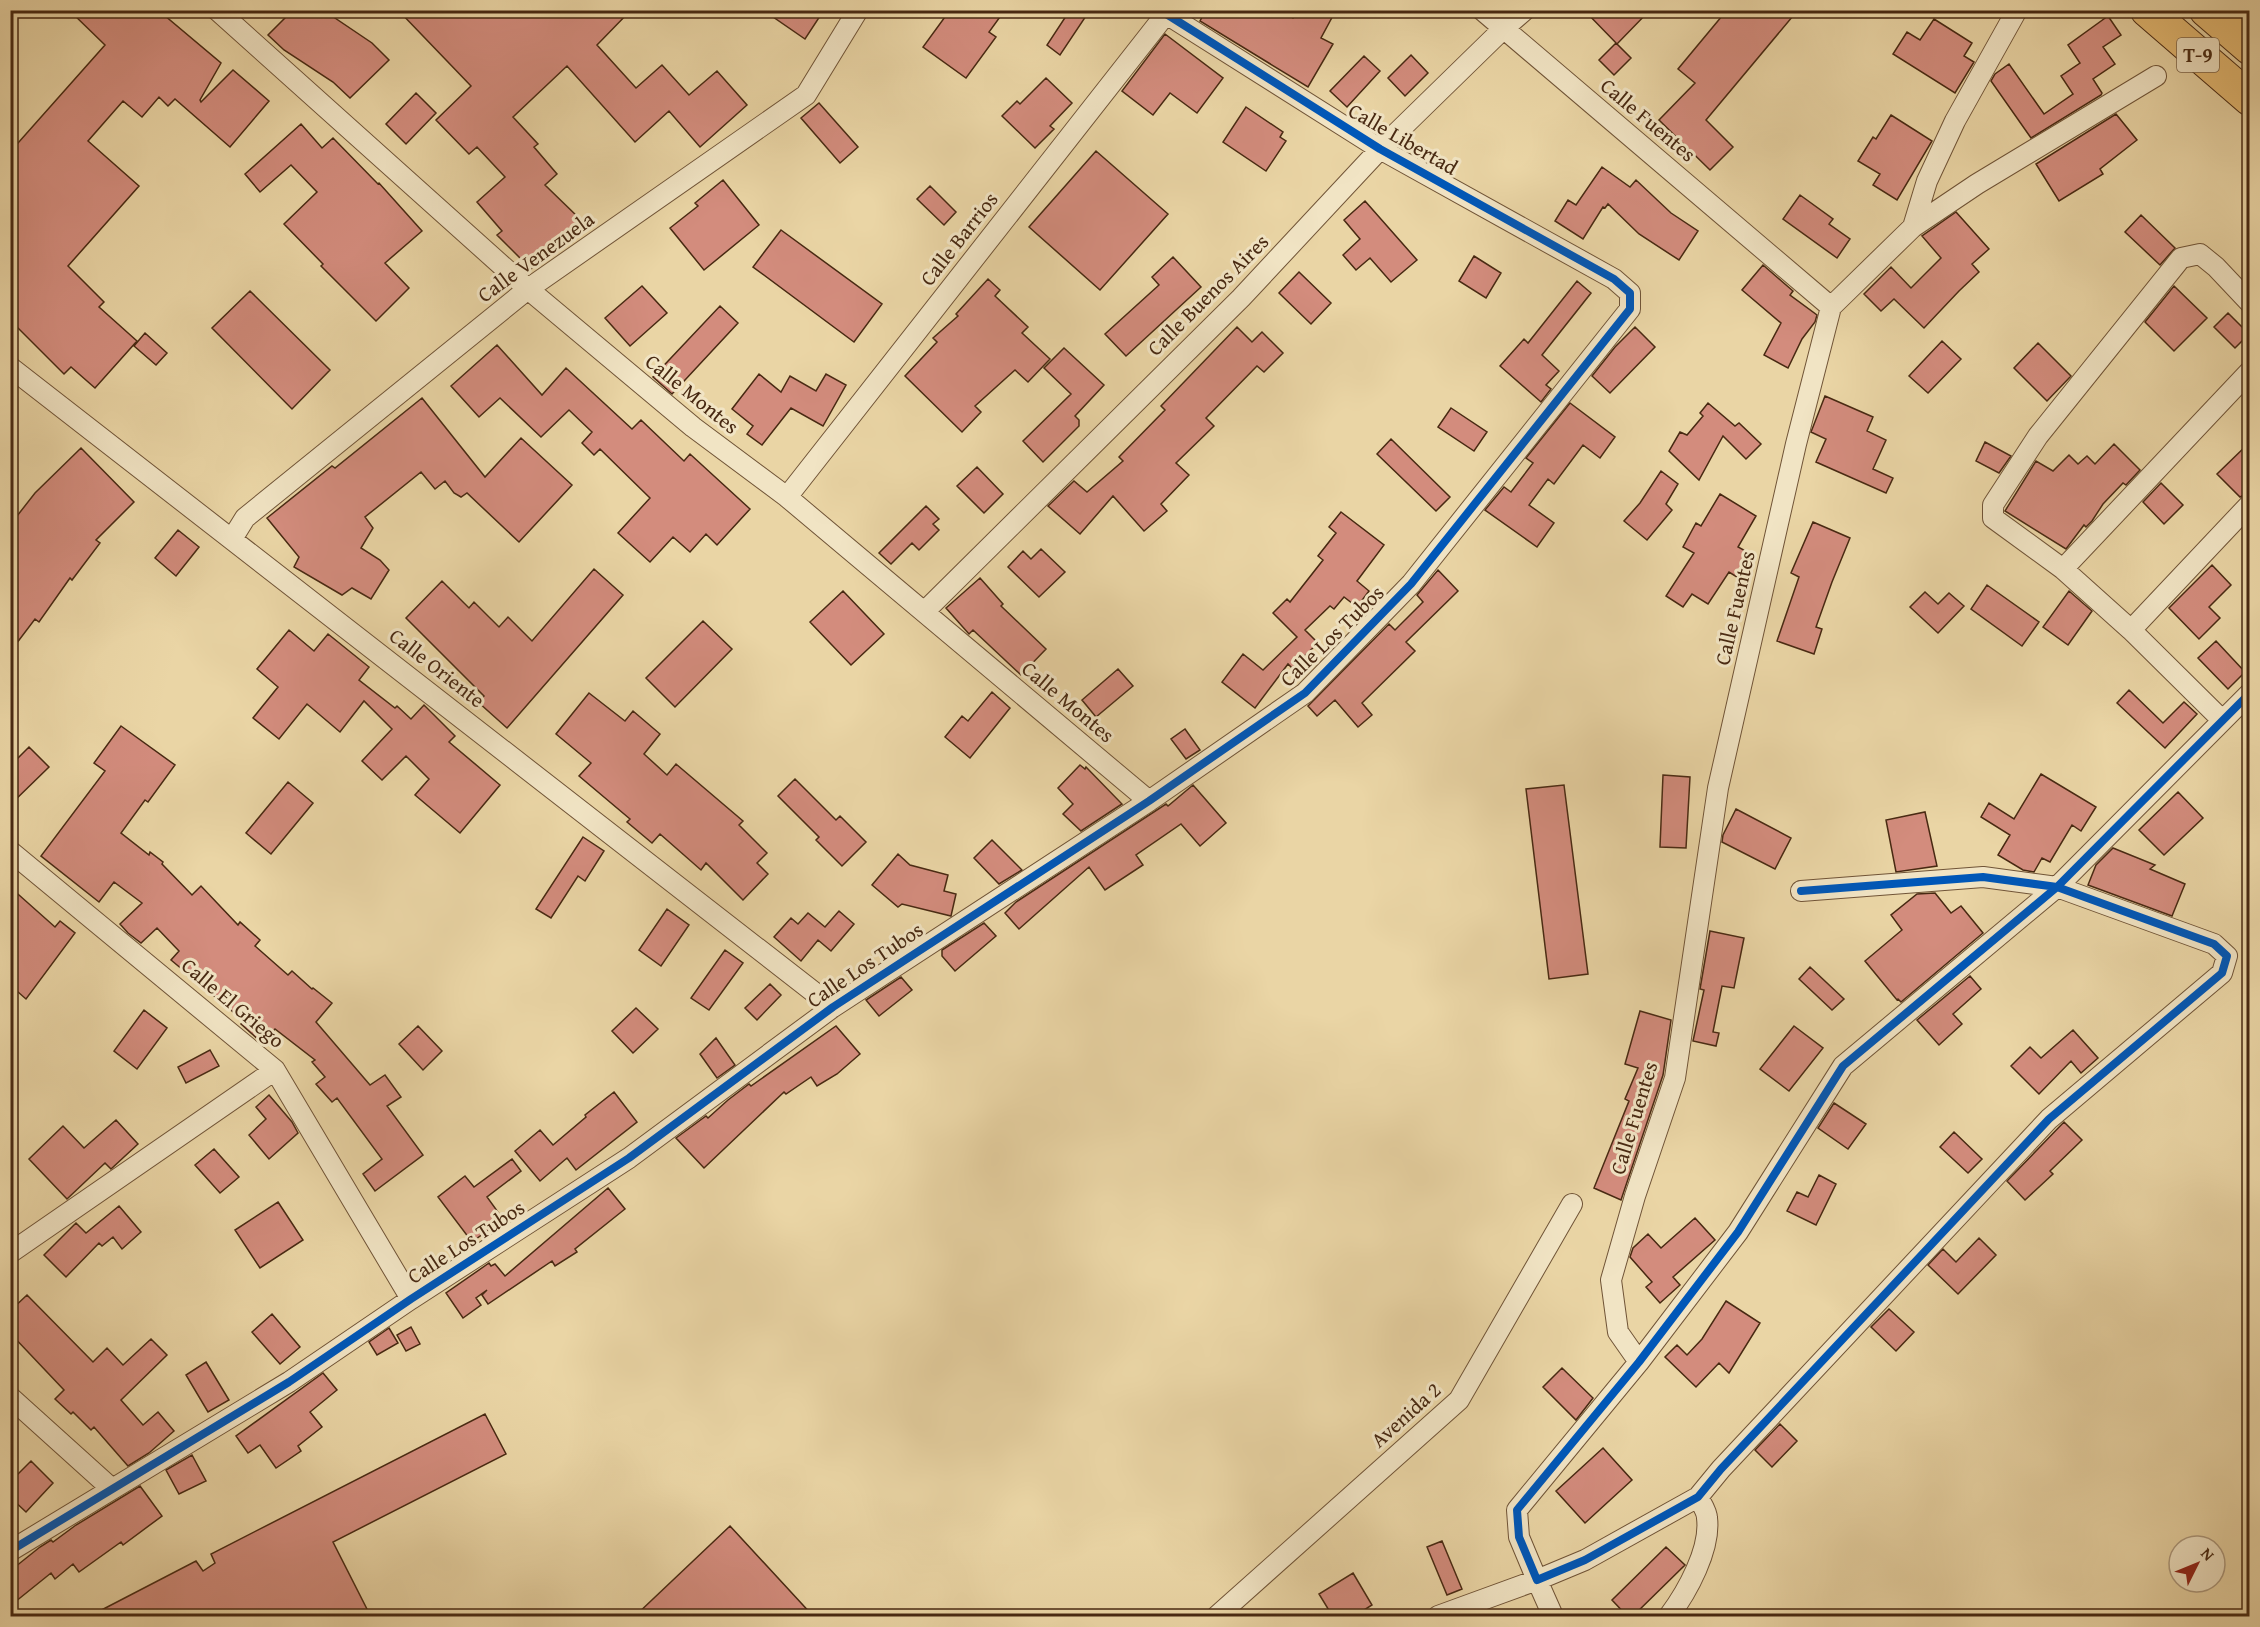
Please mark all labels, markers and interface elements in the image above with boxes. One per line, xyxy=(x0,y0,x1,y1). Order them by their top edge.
road number: T-9 xyxy=(2177,38,2219,72)
street label: Calle Fuentes xyxy=(1594,70,1703,169)
street label: Calle Libertad xyxy=(1343,95,1464,183)
street label: Calle Barrios xyxy=(912,185,1005,292)
street label: Calle Venezuela xyxy=(471,204,601,310)
street label: Calle Buenos Aires xyxy=(1140,227,1276,363)
street label: Calle Montes xyxy=(639,346,746,441)
street label: Calle Fuentes xyxy=(1706,548,1763,668)
street label: Calle Los Tubos xyxy=(1272,578,1391,694)
street label: Calle Oriente xyxy=(383,620,492,715)
street label: Calle Montes xyxy=(1015,653,1122,750)
street label: Calle Los Tubos xyxy=(800,914,929,1015)
street label: Calle El Griego xyxy=(175,950,292,1055)
street label: Calle Fuentes xyxy=(1602,1058,1665,1178)
street label: Calle Los Tubos xyxy=(401,1192,531,1291)
street label: Avenida 2 xyxy=(1364,1375,1448,1455)
north arrow xyxy=(2167,1534,2227,1594)
text: N xyxy=(2196,1542,2221,1566)

